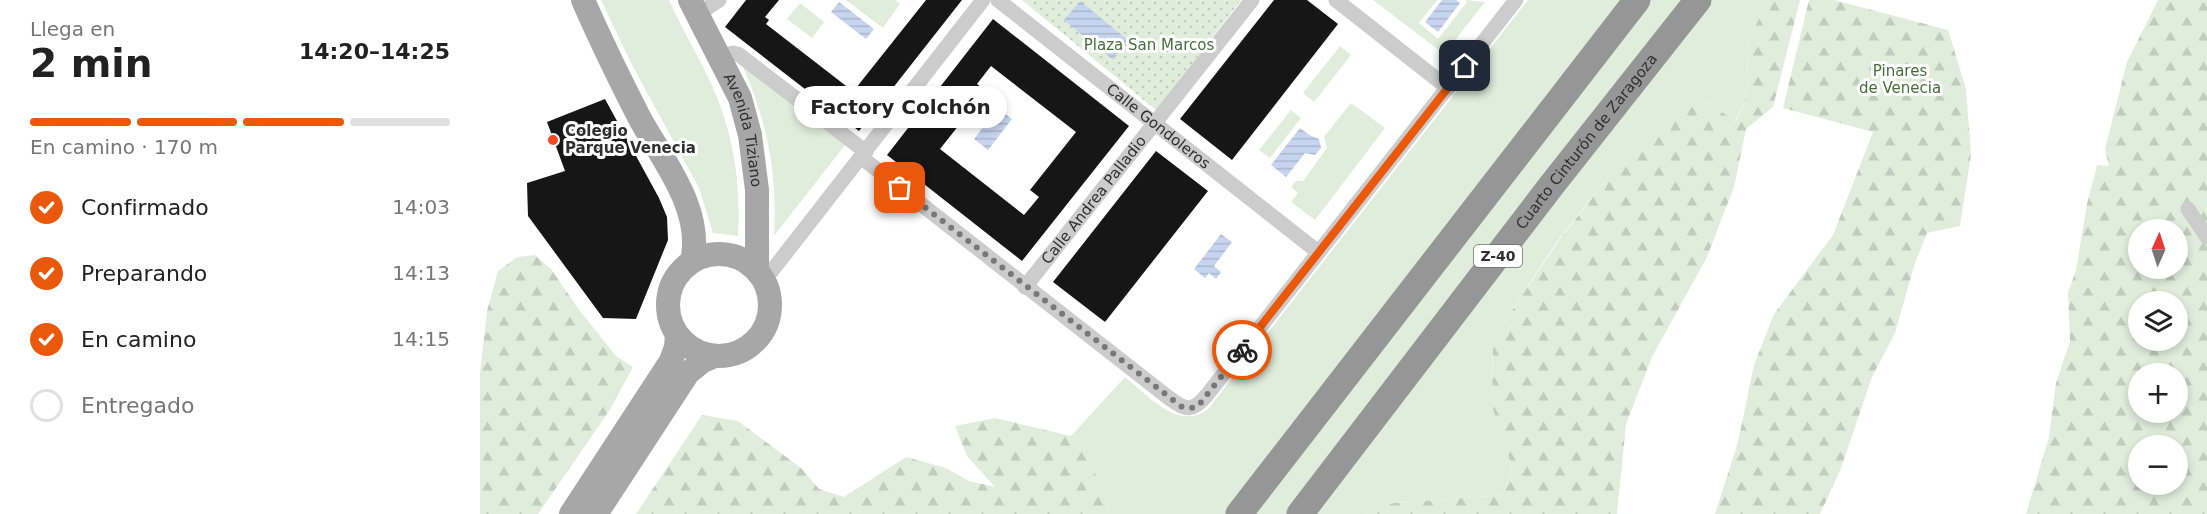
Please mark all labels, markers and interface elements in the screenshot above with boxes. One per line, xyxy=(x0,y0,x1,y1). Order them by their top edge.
text: Llega en xyxy=(30,17,115,41)
park label: Plaza San Marcos xyxy=(1084,36,1214,54)
text: 14:20–14:25 xyxy=(299,39,450,64)
pin xyxy=(1439,40,1490,91)
text: 2 min xyxy=(30,41,152,86)
icon: home xyxy=(1448,49,1481,82)
street label: Cuarto Cinturón de Zaragoza xyxy=(1512,50,1661,233)
park label: Pinares de Venecia xyxy=(1859,62,1941,97)
street label: Avenida Tiziano xyxy=(720,70,766,188)
street label: Calle Gondoleros xyxy=(1103,80,1214,173)
callout: Factory Colchón xyxy=(794,86,1006,128)
text: Factory Colchón xyxy=(810,95,991,119)
place label: Colegio Parque Venecia xyxy=(565,122,696,157)
street label: Calle Andrea Palladio xyxy=(1038,132,1150,268)
marker: Colegio Parque Venecia xyxy=(546,133,560,147)
text: En camino · 170 m xyxy=(30,135,218,159)
pin xyxy=(874,162,925,213)
icon: bag xyxy=(883,171,916,204)
icon: check xyxy=(30,191,63,224)
text: Confirmado xyxy=(81,195,209,220)
text: 14:03 xyxy=(392,195,450,219)
north arrow xyxy=(2128,219,2188,279)
map controls xyxy=(2128,219,2188,495)
road number: Z-40 xyxy=(1474,245,1522,267)
icon: check xyxy=(30,257,63,290)
text: Preparando xyxy=(81,261,207,286)
text: 14:13 xyxy=(392,261,450,285)
button: layers xyxy=(2128,291,2188,351)
courier xyxy=(1212,320,1272,380)
icon: check xyxy=(30,323,63,356)
text: En camino xyxy=(81,327,196,352)
text: 14:15 xyxy=(392,327,450,351)
icon: bike xyxy=(1226,334,1259,367)
button: + xyxy=(2128,363,2188,423)
text: Entregado xyxy=(81,393,194,418)
button: − xyxy=(2128,435,2188,495)

